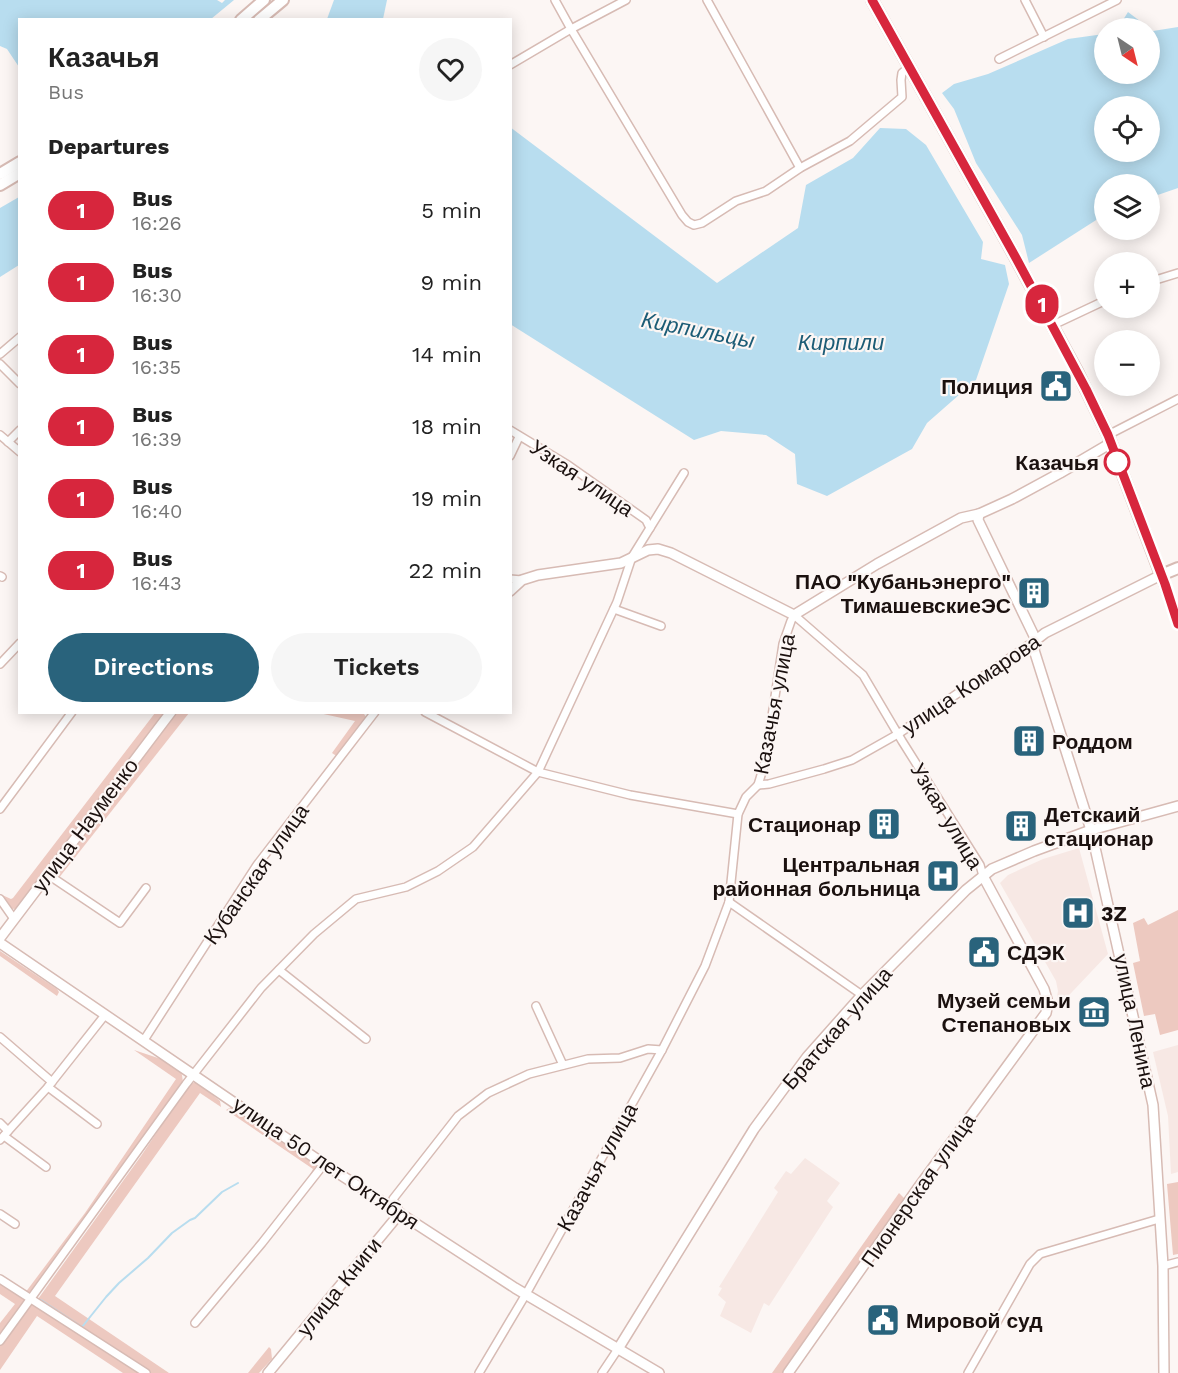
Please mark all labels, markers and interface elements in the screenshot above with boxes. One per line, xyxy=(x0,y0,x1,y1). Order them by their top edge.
north arrow xyxy=(1094,18,1160,84)
map controls xyxy=(1094,18,1160,396)
button: heart xyxy=(419,38,482,101)
text: Казачья xyxy=(48,41,160,74)
text: Bus xyxy=(48,80,84,104)
button: locate xyxy=(1094,96,1160,162)
text: Departures xyxy=(48,134,169,159)
button: layers xyxy=(1094,174,1160,240)
text: Bus xyxy=(132,186,172,211)
text: 1 xyxy=(76,198,86,223)
text: 5 min xyxy=(421,198,482,223)
text: 16:26 xyxy=(132,211,182,235)
button: + xyxy=(1094,252,1160,318)
text: Bus xyxy=(132,258,172,283)
text: 1 xyxy=(76,270,86,295)
text: 9 min xyxy=(420,270,482,295)
text: 16:30 xyxy=(132,283,182,307)
line badge: 1 xyxy=(1022,284,1062,324)
text: 1 xyxy=(1037,292,1047,317)
water label: Кирпильцы xyxy=(639,307,757,353)
text: Bus xyxy=(132,330,172,355)
water label: Кирпили xyxy=(798,330,884,355)
button: − xyxy=(1094,330,1160,396)
text: 1 xyxy=(76,342,86,367)
text: 14 min xyxy=(412,342,482,367)
text: 16:35 xyxy=(132,355,181,379)
public building icon: Полиция xyxy=(1038,368,1074,404)
place label: Полиция xyxy=(941,374,1033,399)
text: Bus xyxy=(132,402,172,427)
text: 1 xyxy=(76,414,86,439)
text: 18 min xyxy=(412,414,482,439)
text: 16:39 xyxy=(132,427,182,451)
street label: Узкая улица xyxy=(526,434,639,522)
marker: Казачья xyxy=(1104,449,1130,475)
place label: Казачья xyxy=(1015,450,1099,475)
text: Bus xyxy=(132,474,172,499)
text: 1 xyxy=(76,486,86,511)
text: 19 min xyxy=(412,486,482,511)
text: 16:40 xyxy=(132,499,183,523)
text: Bus xyxy=(132,546,172,571)
text: 1 xyxy=(76,558,86,583)
text: 22 min xyxy=(408,558,482,583)
place label: ПАО "Кубаньэнерго" ТимашевскиеЭС xyxy=(795,569,1011,618)
text: 16:43 xyxy=(132,571,182,595)
building icon: ПАО "Кубаньэнерго" ТимашевскиеЭС xyxy=(1016,575,1052,611)
street label: улица Комарова xyxy=(897,628,1045,739)
street label: Казачья улица xyxy=(748,631,800,776)
button: Directions xyxy=(48,633,259,702)
button: Tickets xyxy=(271,633,482,702)
building icon: Роддом xyxy=(1011,723,1047,759)
place label: Роддом xyxy=(1052,729,1133,754)
street label: улица Науменко xyxy=(27,753,143,897)
street label: Узкая улица xyxy=(906,758,989,874)
street label: Кубанская улица xyxy=(198,799,314,949)
place label: Детскаий стационар xyxy=(1044,802,1153,851)
building icon: Стационар xyxy=(866,806,902,842)
building icon: Детскаий стационар xyxy=(1003,808,1039,844)
place label: Стационар xyxy=(748,812,861,837)
place label: Центральная районная больница xyxy=(712,852,920,901)
hospital icon: Центральная районная больница xyxy=(925,858,961,894)
hospital icon: 3Z xyxy=(1060,895,1096,931)
place label: 3Z xyxy=(1101,901,1127,926)
public building icon: СДЭК xyxy=(966,934,1002,970)
place label: СДЭК xyxy=(1007,940,1065,965)
street label: улица Ленина xyxy=(1109,951,1162,1091)
street label: Братская улица xyxy=(777,961,897,1094)
place label: Музей семьи Степановых xyxy=(937,988,1071,1037)
museum icon: Музей семьи Степановых xyxy=(1076,994,1112,1030)
street label: улица 50 лет Октября xyxy=(228,1091,424,1235)
street label: Казачья улица xyxy=(551,1098,643,1235)
street label: Пионерская улица xyxy=(856,1108,980,1272)
street label: улица Книги xyxy=(292,1233,386,1341)
public building icon: Мировой суд xyxy=(865,1302,901,1338)
place label: Мировой суд xyxy=(906,1308,1043,1333)

